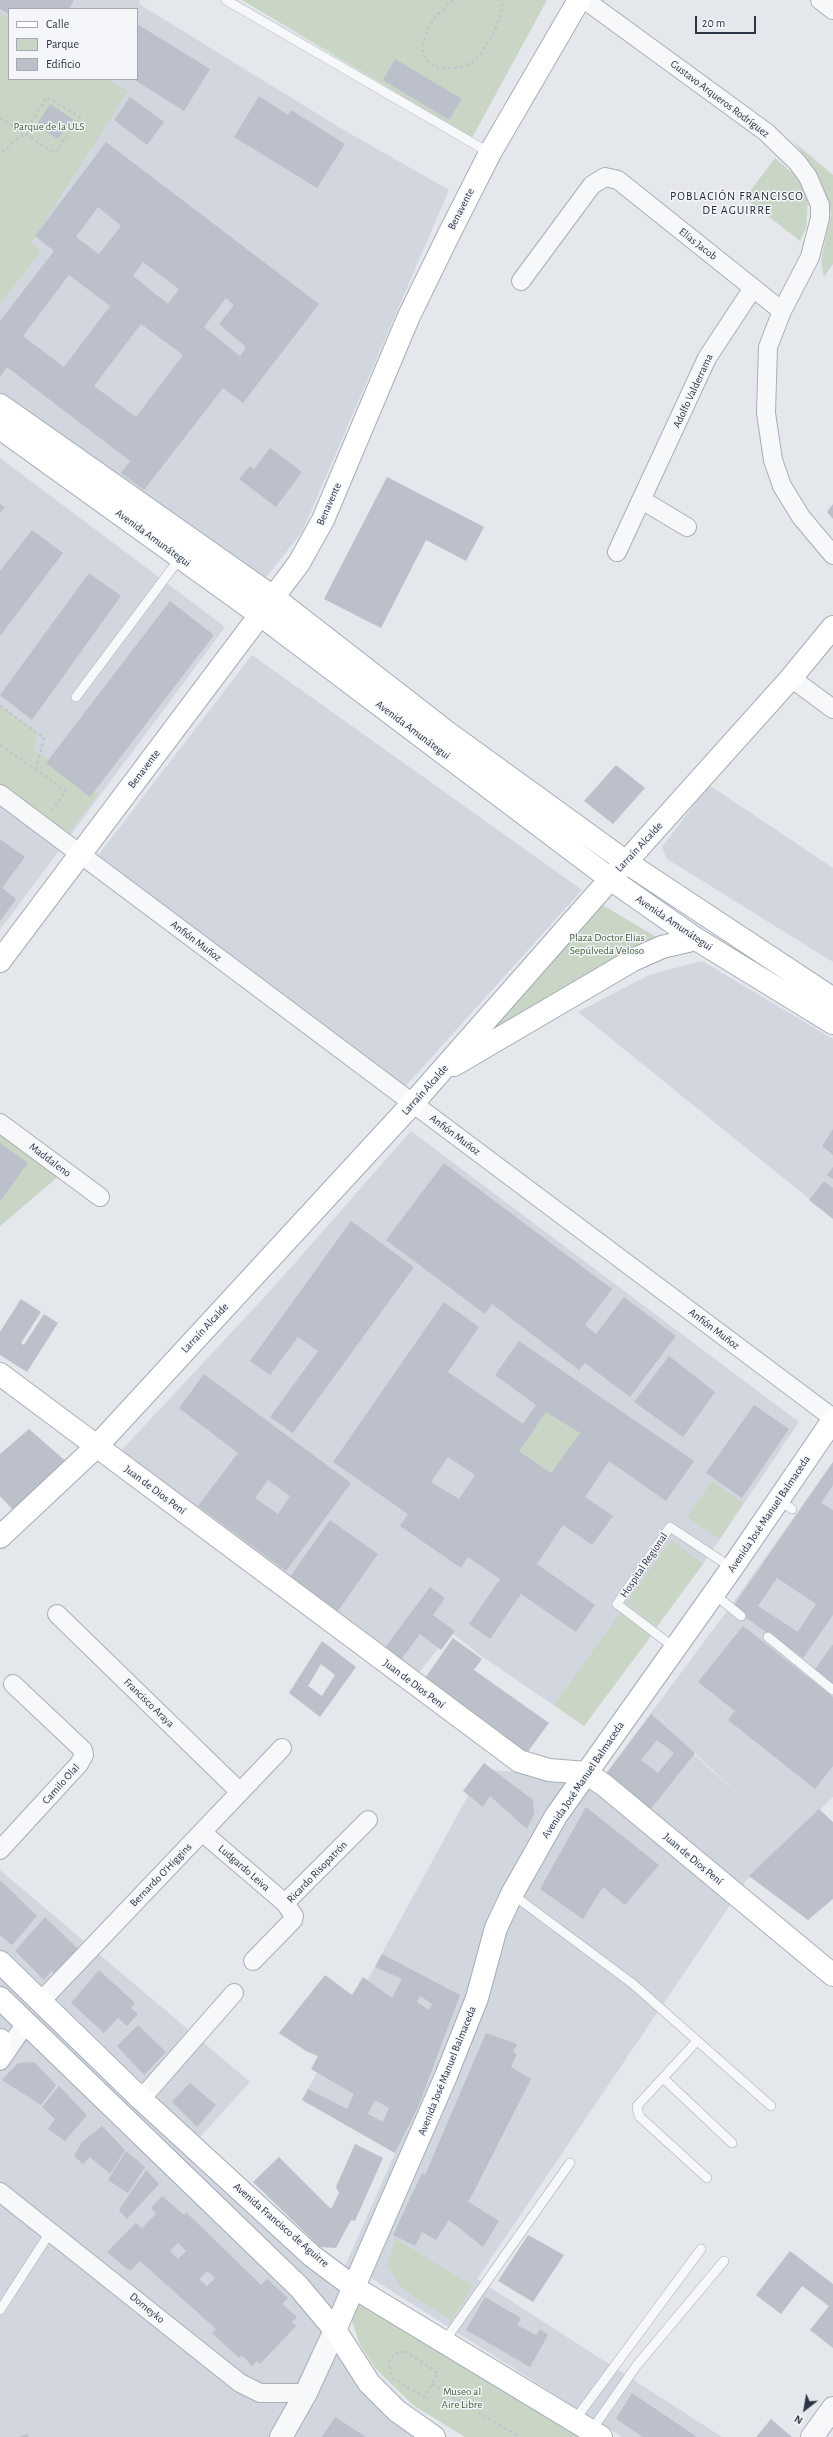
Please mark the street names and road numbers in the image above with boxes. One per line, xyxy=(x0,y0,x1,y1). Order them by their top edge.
street label: Gustavo Arqueros Rodríguez xyxy=(668,57,772,141)
street label: Benavente xyxy=(445,186,477,232)
street label: Elías Jacob xyxy=(676,225,720,263)
street label: Adolfo Valderrama xyxy=(670,352,716,430)
street label: Benavente xyxy=(314,481,344,527)
street label: Avenida Amunátegui xyxy=(113,506,193,570)
street label: Avenida Amunátegui xyxy=(373,698,453,762)
street label: Benavente xyxy=(125,747,163,791)
street label: Larraín Alcalde xyxy=(613,819,665,875)
street label: Avenida Amunátegui xyxy=(633,892,715,954)
street label: Anfión Muñoz xyxy=(168,918,224,964)
street label: Larraín Alcalde xyxy=(399,1062,451,1118)
street label: Anfión Muñoz xyxy=(427,1112,483,1158)
street label: Maddaleno xyxy=(26,1140,74,1180)
street label: Larraín Alcalde xyxy=(179,1300,231,1356)
street label: Anfión Muñoz xyxy=(686,1306,742,1352)
street label: Avenida José Manuel Balmaceda xyxy=(725,1453,813,1575)
street label: Juan de Dios Pení xyxy=(122,1463,188,1517)
street label: Hospital Regional xyxy=(617,1530,671,1600)
street label: Juan de Dios Pení xyxy=(381,1657,447,1711)
street label: Francisco Araya xyxy=(121,1676,177,1730)
street label: Avenida José Manuel Balmaceda xyxy=(539,1719,627,1841)
street label: Camilo Olal xyxy=(40,1761,82,1807)
street label: Juan de Dios Pení xyxy=(661,1830,725,1888)
street label: Ricardo Risopatrón xyxy=(284,1838,350,1906)
street label: Bernardo O'Higgins xyxy=(127,1840,195,1910)
street label: Ludgardo Leiva xyxy=(215,1842,273,1894)
street label: Avenida José Manuel Balmaceda xyxy=(415,2004,479,2138)
street label: Avenida Francisco de Aguirre xyxy=(231,2180,331,2270)
street label: Domeyko xyxy=(127,2290,167,2326)

